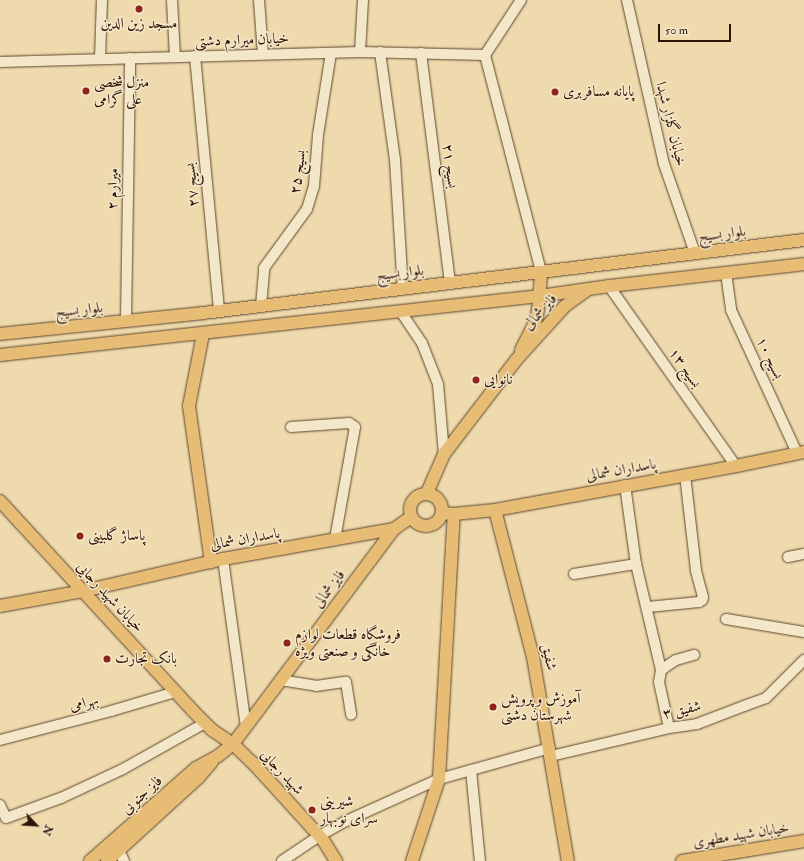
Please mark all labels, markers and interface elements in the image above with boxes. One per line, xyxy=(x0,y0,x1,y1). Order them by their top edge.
marker: مسجد زین الدین xyxy=(134,4,144,14)
place label: مسجد زین الدین xyxy=(101,15,177,33)
scale bar xyxy=(660,16,733,42)
text: 50 m xyxy=(665,23,688,38)
street label: خیابان میرارم دشتی xyxy=(195,29,289,51)
place label: منزل شخصی علی گرامی xyxy=(94,73,149,108)
street label: خیابان گلزار شهدا xyxy=(652,80,690,168)
place label: پایانه مسافربری xyxy=(563,83,634,101)
marker: منزل شخصی علی گرامی xyxy=(81,86,91,96)
marker: پایانه مسافربری xyxy=(550,87,560,97)
street label: بسیج ۲۱ xyxy=(438,143,462,189)
street label: بسیج ۲۵ xyxy=(286,149,310,195)
street label: بسیج ۲۷ xyxy=(181,162,203,208)
street label: میرارم ۲ xyxy=(104,168,122,210)
street label: بلوار بسیج xyxy=(697,222,747,246)
street label: بلوار بسیج xyxy=(375,261,425,285)
street label: فایز شمالی xyxy=(519,290,561,334)
street label: بلوار بسیج xyxy=(54,299,104,321)
street label: بسیج ۱۰ xyxy=(752,334,788,382)
street label: بسیج ۱۳ xyxy=(665,345,705,391)
place label: نانوایی xyxy=(484,371,513,389)
marker: نانوایی xyxy=(471,375,481,385)
street label: پاسداران شمالی xyxy=(585,455,657,485)
street label: پاسداران شمالی xyxy=(209,524,281,554)
place label: پاساژ گلبینی xyxy=(88,527,145,545)
marker: پاساژ گلبینی xyxy=(75,531,85,541)
street label: خیابان شهید رجایی xyxy=(73,558,147,636)
street label: فایز شمالی xyxy=(309,566,349,612)
place label: فروشگاه قطعات لوازم خانگی و صنعتی ویژه xyxy=(295,625,401,660)
marker: فروشگاه قطعات لوازم خانگی و صنعتی ویژه xyxy=(282,638,292,648)
street label: شفیق xyxy=(537,642,561,672)
place label: بانک تجارت xyxy=(115,650,177,668)
marker: بانک تجارت xyxy=(102,654,112,664)
place label: آموزش و پرویش شهرستان دشتی xyxy=(501,689,581,724)
street label: بهرامی xyxy=(68,691,100,715)
street label: شفیق ۳ xyxy=(661,697,703,723)
marker: آموزش و پرویش شهرستان دشتی xyxy=(488,702,498,712)
street label: شهید رجایی xyxy=(257,746,307,798)
street label: فایز جنوبی xyxy=(118,772,166,818)
place label: شیرینی سرای نوبهار xyxy=(320,792,378,827)
north arrow xyxy=(16,805,56,845)
marker: شیرینی سرای نوبهار xyxy=(307,805,317,815)
street label: خیابان شهید مطهری xyxy=(691,818,791,852)
text: N xyxy=(39,823,55,837)

